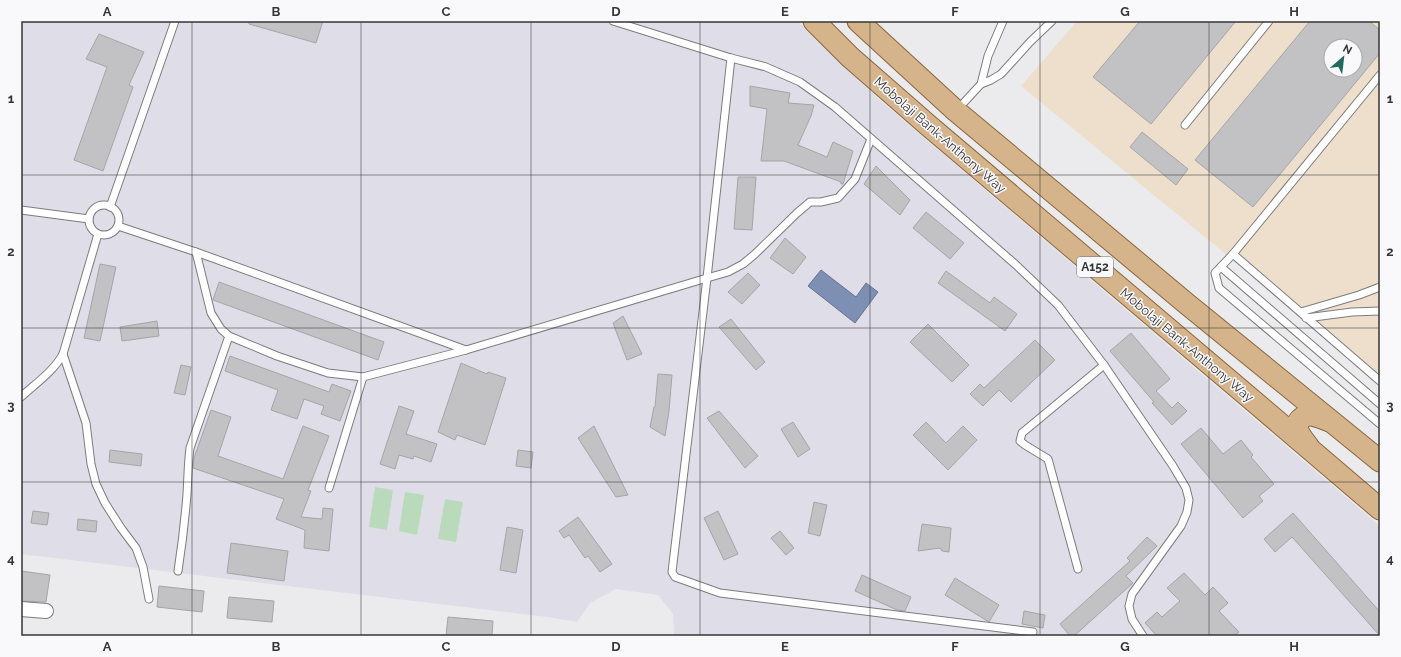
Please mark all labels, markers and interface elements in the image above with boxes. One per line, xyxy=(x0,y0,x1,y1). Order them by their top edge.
text: A xyxy=(103,4,112,19)
text: B xyxy=(272,4,281,19)
text: C xyxy=(442,4,451,19)
text: D xyxy=(611,4,621,19)
text: E xyxy=(781,4,789,19)
text: F xyxy=(951,4,959,19)
text: G xyxy=(1120,4,1130,19)
text: H xyxy=(1289,4,1299,19)
north arrow xyxy=(1323,38,1363,78)
text: N xyxy=(1341,42,1354,57)
street label: Mobolaji Bank-Anthony Way xyxy=(871,74,1009,196)
text: 1 xyxy=(8,91,15,106)
text: 1 xyxy=(1387,91,1394,106)
text: 2 xyxy=(7,244,15,259)
text: 2 xyxy=(1386,244,1394,259)
road number: A152 xyxy=(1077,257,1113,277)
street label: Mobolaji Bank-Anthony Way xyxy=(1117,285,1257,405)
text: 3 xyxy=(7,398,15,413)
text: 3 xyxy=(1386,398,1394,413)
text: 4 xyxy=(7,551,15,566)
text: 4 xyxy=(1386,551,1394,566)
text: A xyxy=(103,639,112,654)
text: B xyxy=(272,639,281,654)
text: C xyxy=(442,639,451,654)
text: D xyxy=(611,639,621,654)
text: E xyxy=(781,639,789,654)
text: F xyxy=(951,639,959,654)
text: G xyxy=(1120,639,1130,654)
text: H xyxy=(1289,639,1299,654)

